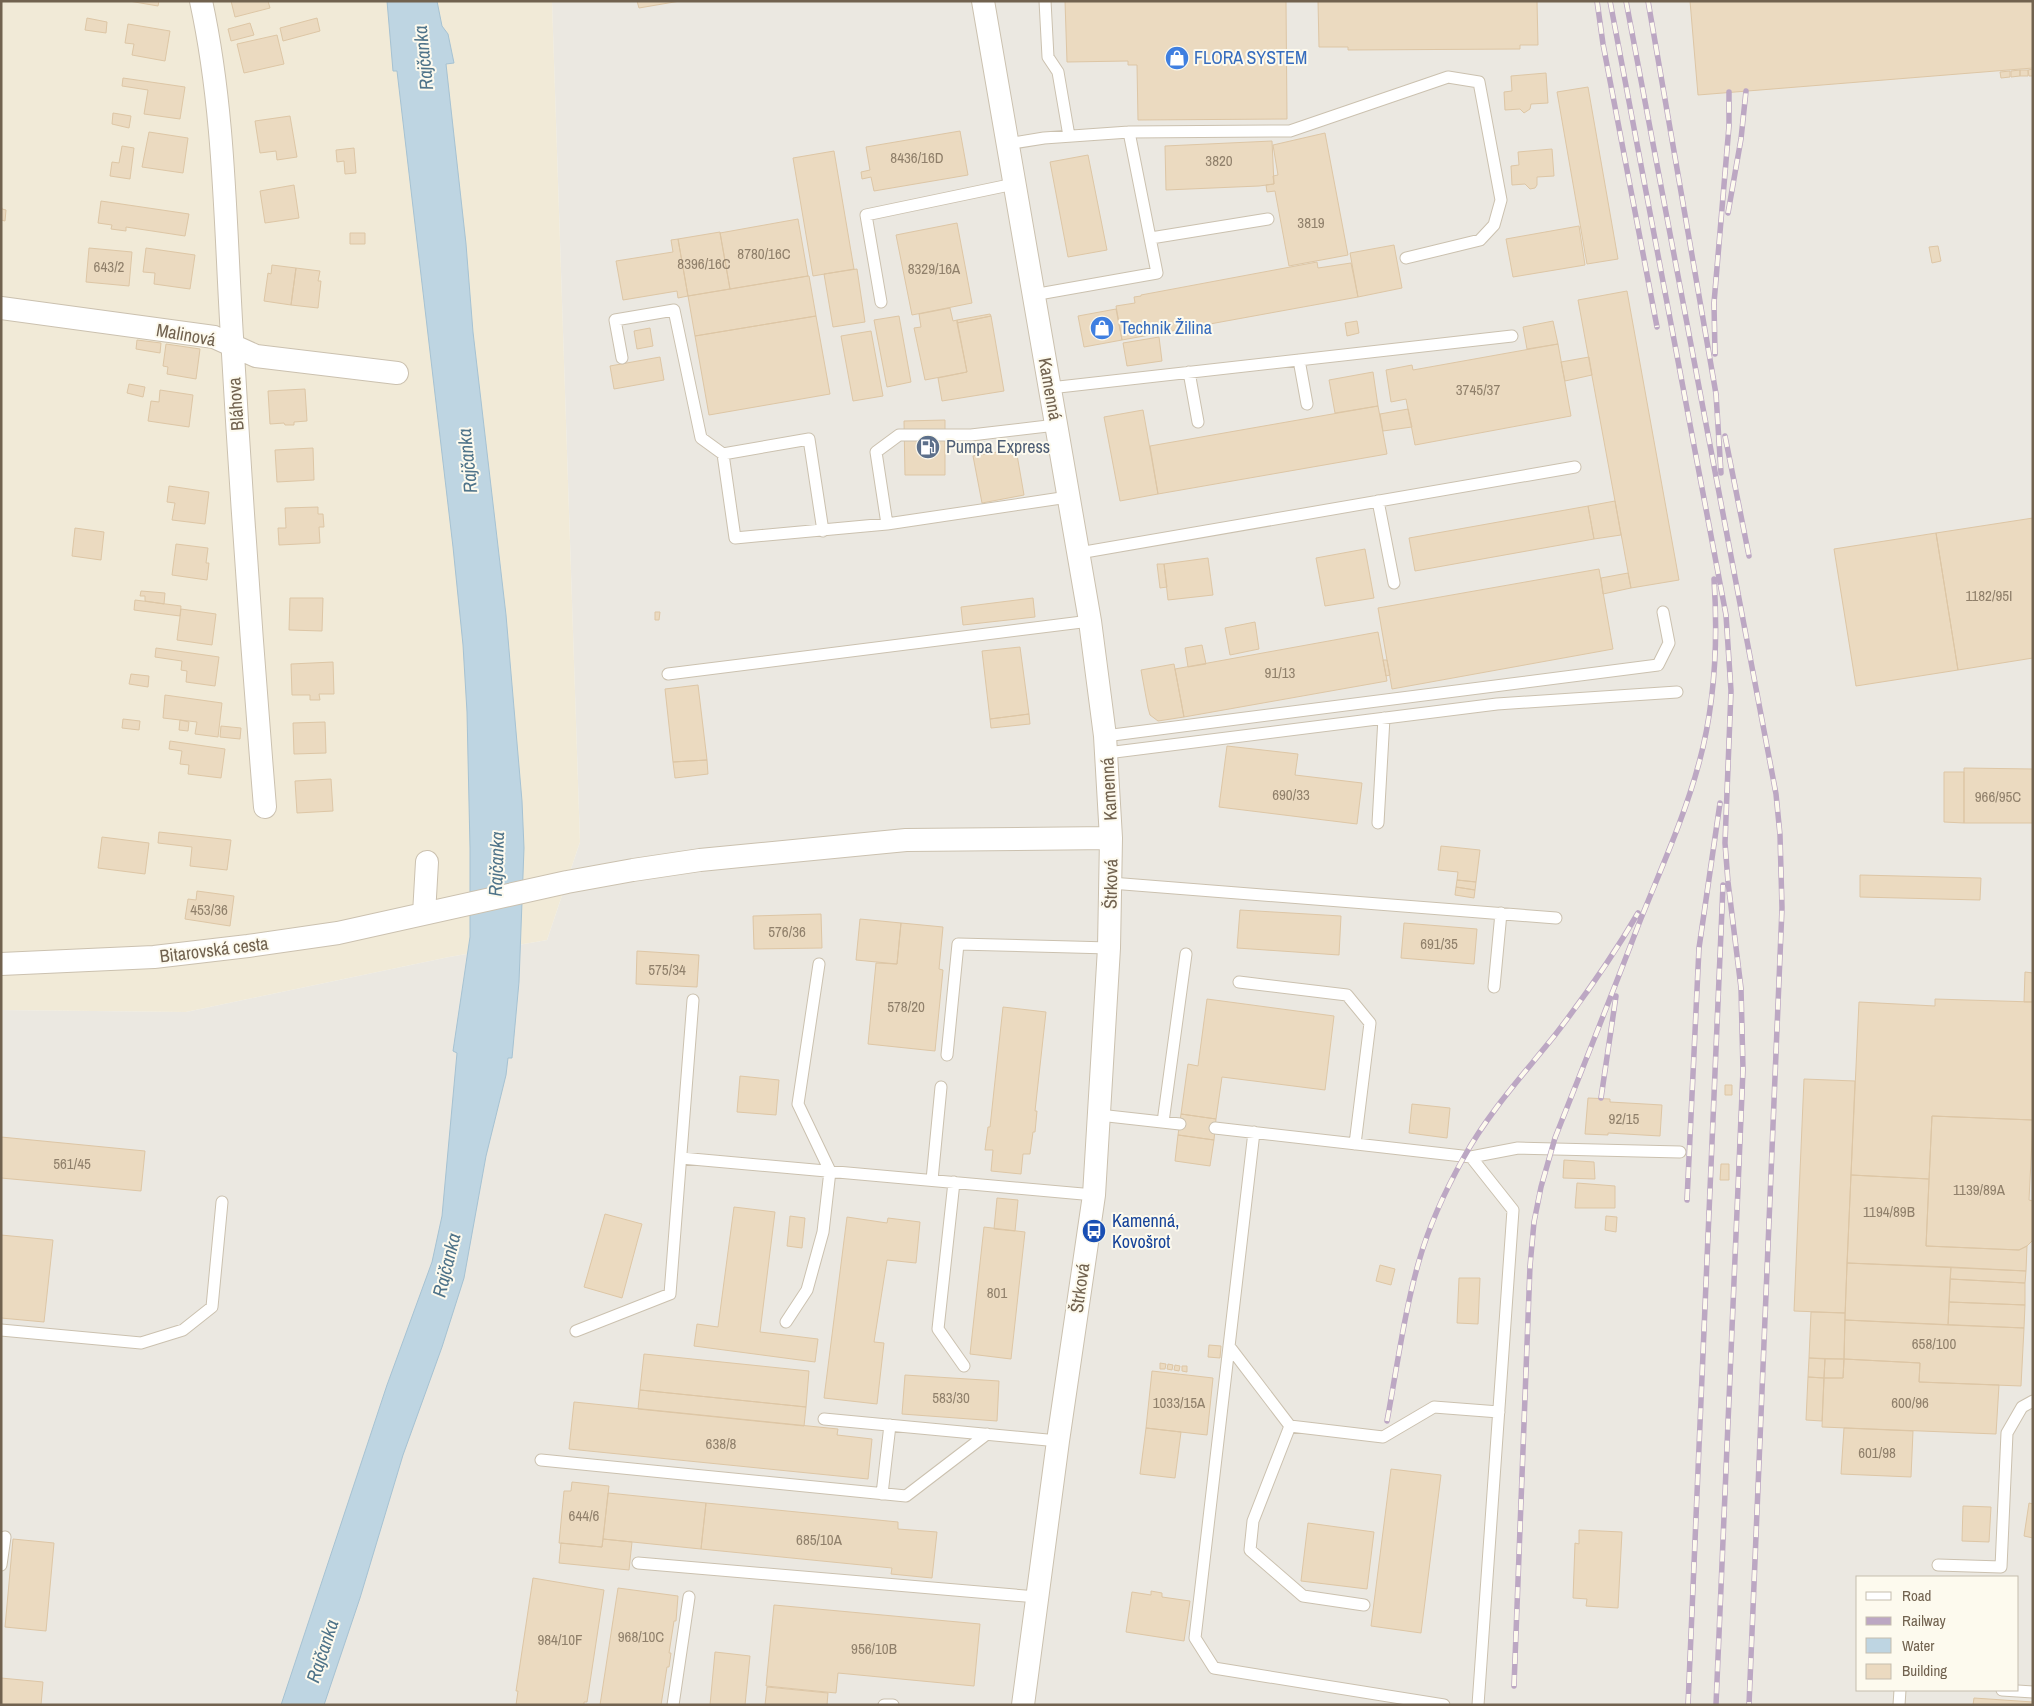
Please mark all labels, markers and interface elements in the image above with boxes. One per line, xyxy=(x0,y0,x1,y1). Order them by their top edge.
water label: Rajčanka xyxy=(407,24,439,92)
shop icon: FLORA SYSTEM xyxy=(1164,45,1190,71)
place label: FLORA SYSTEM xyxy=(1194,45,1307,70)
house number: 8436/16D xyxy=(890,147,944,168)
house number: 3820 xyxy=(1205,150,1233,171)
house number: 3819 xyxy=(1297,212,1325,233)
house number: 8780/16C xyxy=(737,243,791,264)
house number: 8396/16C xyxy=(677,253,731,274)
house number: 643/2 xyxy=(94,256,125,277)
house number: 8329/16A xyxy=(908,258,961,279)
shop icon: Technik Žilina xyxy=(1089,315,1115,341)
place label: Technik Žilina xyxy=(1120,315,1212,340)
street label: Malinová xyxy=(154,317,218,352)
street label: Kamenná xyxy=(1033,356,1068,422)
street label: Bláhova xyxy=(221,377,250,432)
house number: 3745/37 xyxy=(1456,379,1500,400)
water label: Rajčanka xyxy=(451,427,483,495)
fuel station icon: Pumpa Express xyxy=(915,434,941,460)
place label: Pumpa Express xyxy=(946,434,1050,459)
house number: 1182/95I xyxy=(1966,585,2012,606)
house number: 91/13 xyxy=(1265,662,1296,683)
street label: Kamenná xyxy=(1094,757,1123,821)
house number: 690/33 xyxy=(1272,784,1310,805)
house number: 966/95C xyxy=(1975,786,2021,807)
water label: Rajčanka xyxy=(482,831,510,897)
street label: Štrková xyxy=(1098,859,1123,909)
house number: 453/36 xyxy=(190,899,228,920)
house number: 576/36 xyxy=(768,921,806,942)
street label: Bitarovská cesta xyxy=(158,930,270,969)
house number: 691/35 xyxy=(1420,933,1458,954)
house number: 575/34 xyxy=(648,959,686,980)
house number: 578/20 xyxy=(887,996,925,1017)
house number: 92/15 xyxy=(1609,1108,1640,1129)
house number: 561/45 xyxy=(53,1153,91,1174)
house number: 1139/89A xyxy=(1953,1179,2006,1200)
house number: 1194/89B xyxy=(1863,1201,1915,1222)
place label: Kamenná, Kovošrot xyxy=(1112,1208,1179,1254)
bus stop icon: Kamenná, Kovošrot xyxy=(1081,1218,1107,1244)
water label: Rajčanka xyxy=(426,1230,467,1300)
street label: Štrková xyxy=(1064,1261,1095,1314)
house number: 801 xyxy=(987,1282,1007,1303)
house number: 658/100 xyxy=(1912,1333,1956,1354)
house number: 583/30 xyxy=(932,1387,970,1408)
house number: 1033/15A xyxy=(1153,1392,1206,1413)
house number: 600/96 xyxy=(1891,1392,1929,1413)
house number: 638/8 xyxy=(706,1433,737,1454)
house number: 601/98 xyxy=(1858,1442,1896,1463)
house number: 644/6 xyxy=(569,1505,600,1526)
house number: 685/10A xyxy=(796,1529,843,1550)
legend xyxy=(1856,1576,2019,1691)
text: Road xyxy=(1902,1585,1931,1606)
text: Railway xyxy=(1902,1610,1947,1631)
water label: Rajčanka xyxy=(300,1616,344,1686)
house number: 968/10C xyxy=(618,1626,664,1647)
house number: 984/10F xyxy=(537,1629,583,1650)
text: Water xyxy=(1902,1635,1934,1656)
house number: 956/10B xyxy=(851,1638,897,1659)
text: Building xyxy=(1902,1660,1947,1681)

